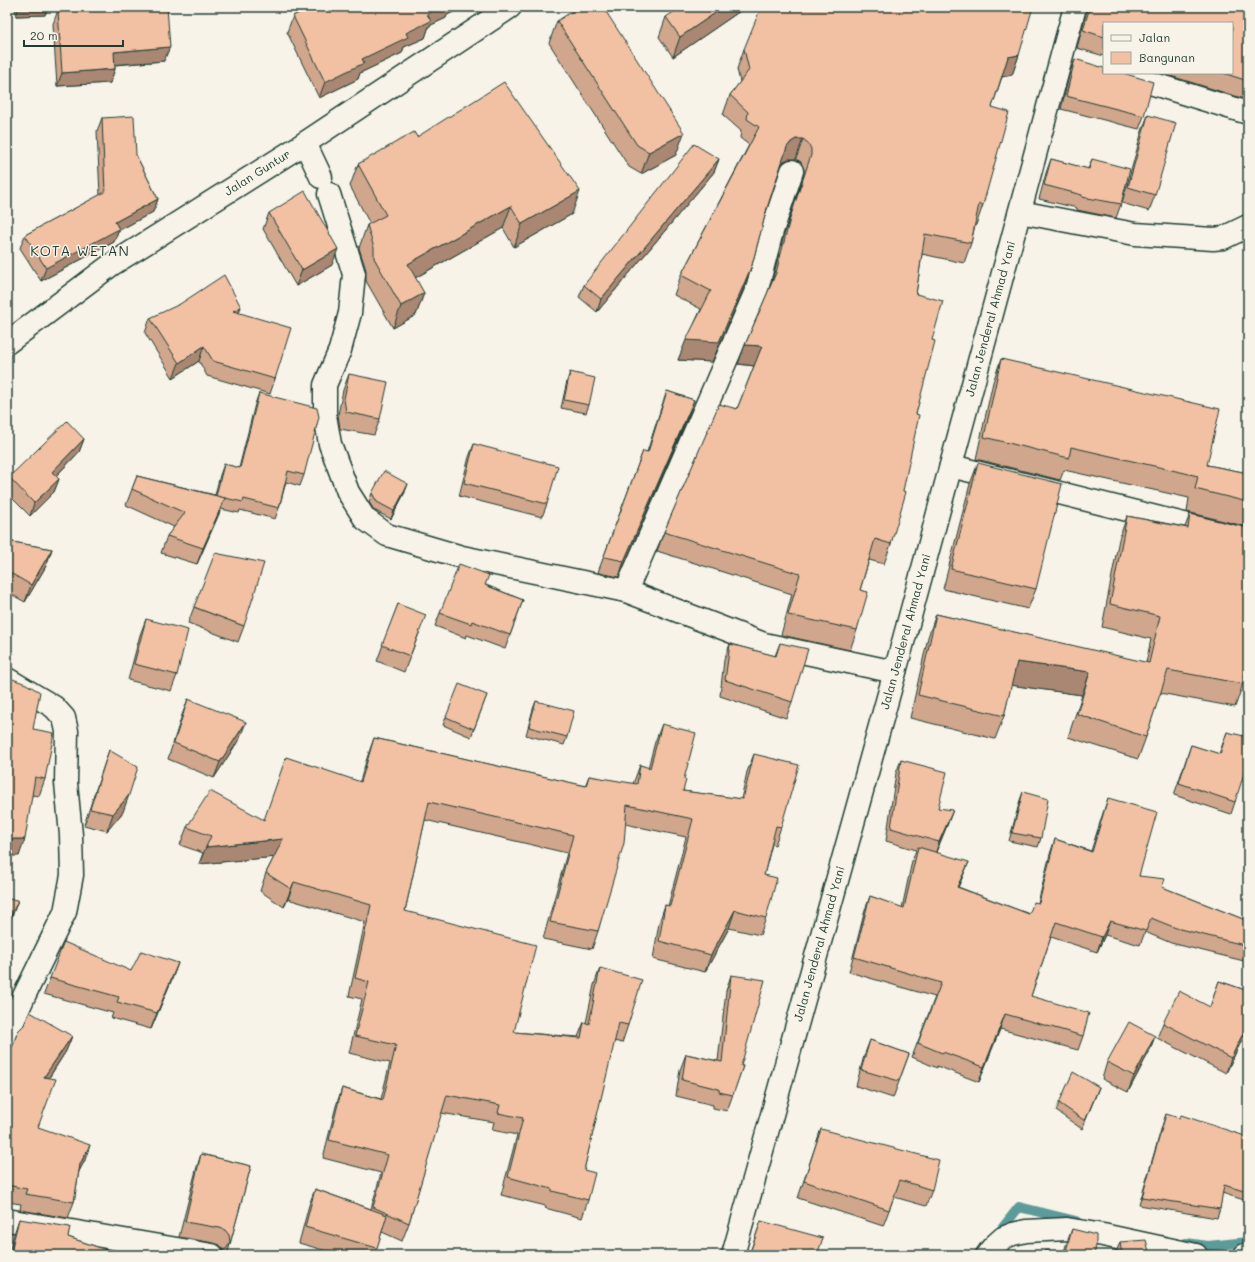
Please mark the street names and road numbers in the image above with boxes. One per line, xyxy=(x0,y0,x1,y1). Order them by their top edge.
street label: Jalan Guntur xyxy=(221,145,293,199)
street label: Jalan Jenderal Ahmad Yani xyxy=(961,239,1018,398)
street label: Jalan Jenderal Ahmad Yani xyxy=(876,552,934,711)
street label: Jalan Jenderal Ahmad Yani xyxy=(789,864,848,1023)

